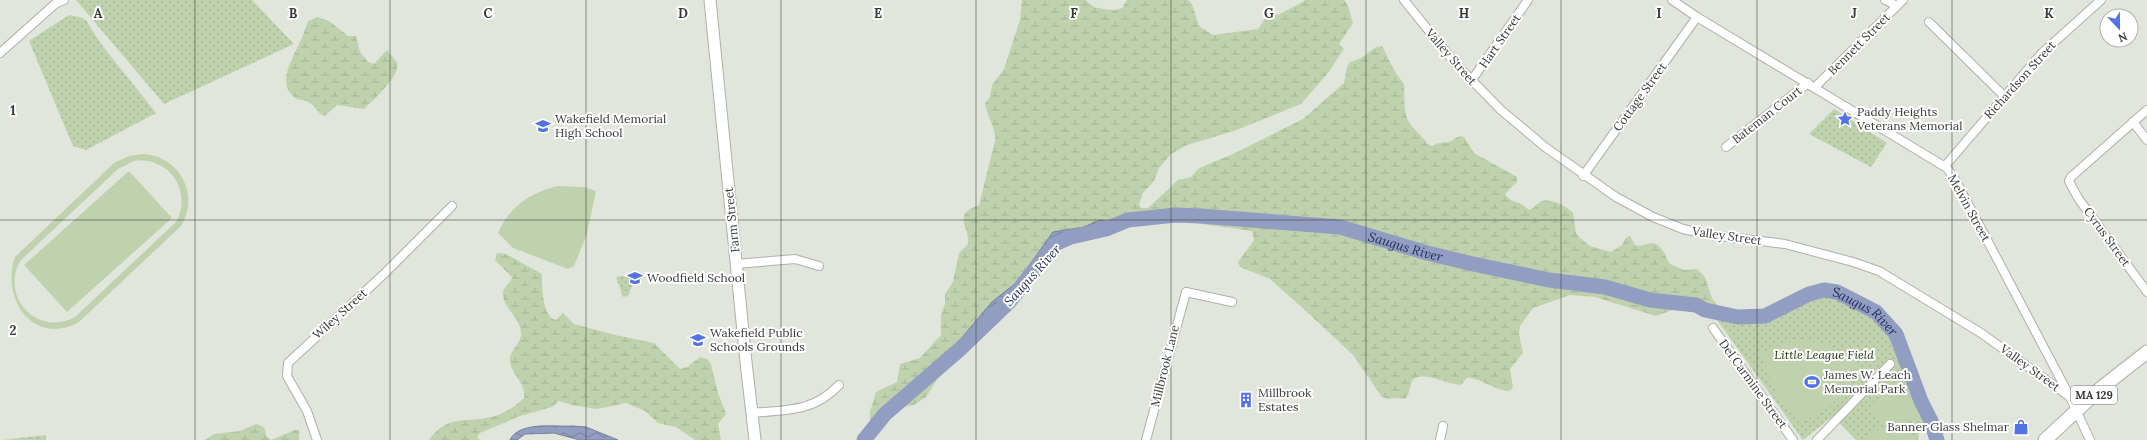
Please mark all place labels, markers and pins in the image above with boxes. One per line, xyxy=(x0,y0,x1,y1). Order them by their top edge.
place label: Paddy Heights Veterans Memorial xyxy=(1856,104,1962,133)
place icon: Paddy Heights Veterans Memorial xyxy=(1836,110,1854,128)
place label: Wakefield Memorial High School xyxy=(555,111,666,140)
school or university icon: Wakefield Memorial High School xyxy=(534,117,552,135)
school or university icon: Woodfield School xyxy=(626,269,644,287)
place label: Woodfield School xyxy=(647,270,745,285)
place label: Wakefield Public Schools Grounds xyxy=(710,325,805,354)
school or university icon: Wakefield Public Schools Grounds xyxy=(689,331,707,349)
place label: James W. Leach Memorial Park xyxy=(1823,367,1911,396)
sports icon: James W. Leach Memorial Park xyxy=(1803,373,1821,391)
place label: Millbrook Estates xyxy=(1258,385,1312,414)
building icon: Millbrook Estates xyxy=(1237,391,1255,409)
shop icon: Banner Glass Shelmar xyxy=(2012,418,2030,436)
place label: Banner Glass Shelmar xyxy=(1887,419,2010,434)

